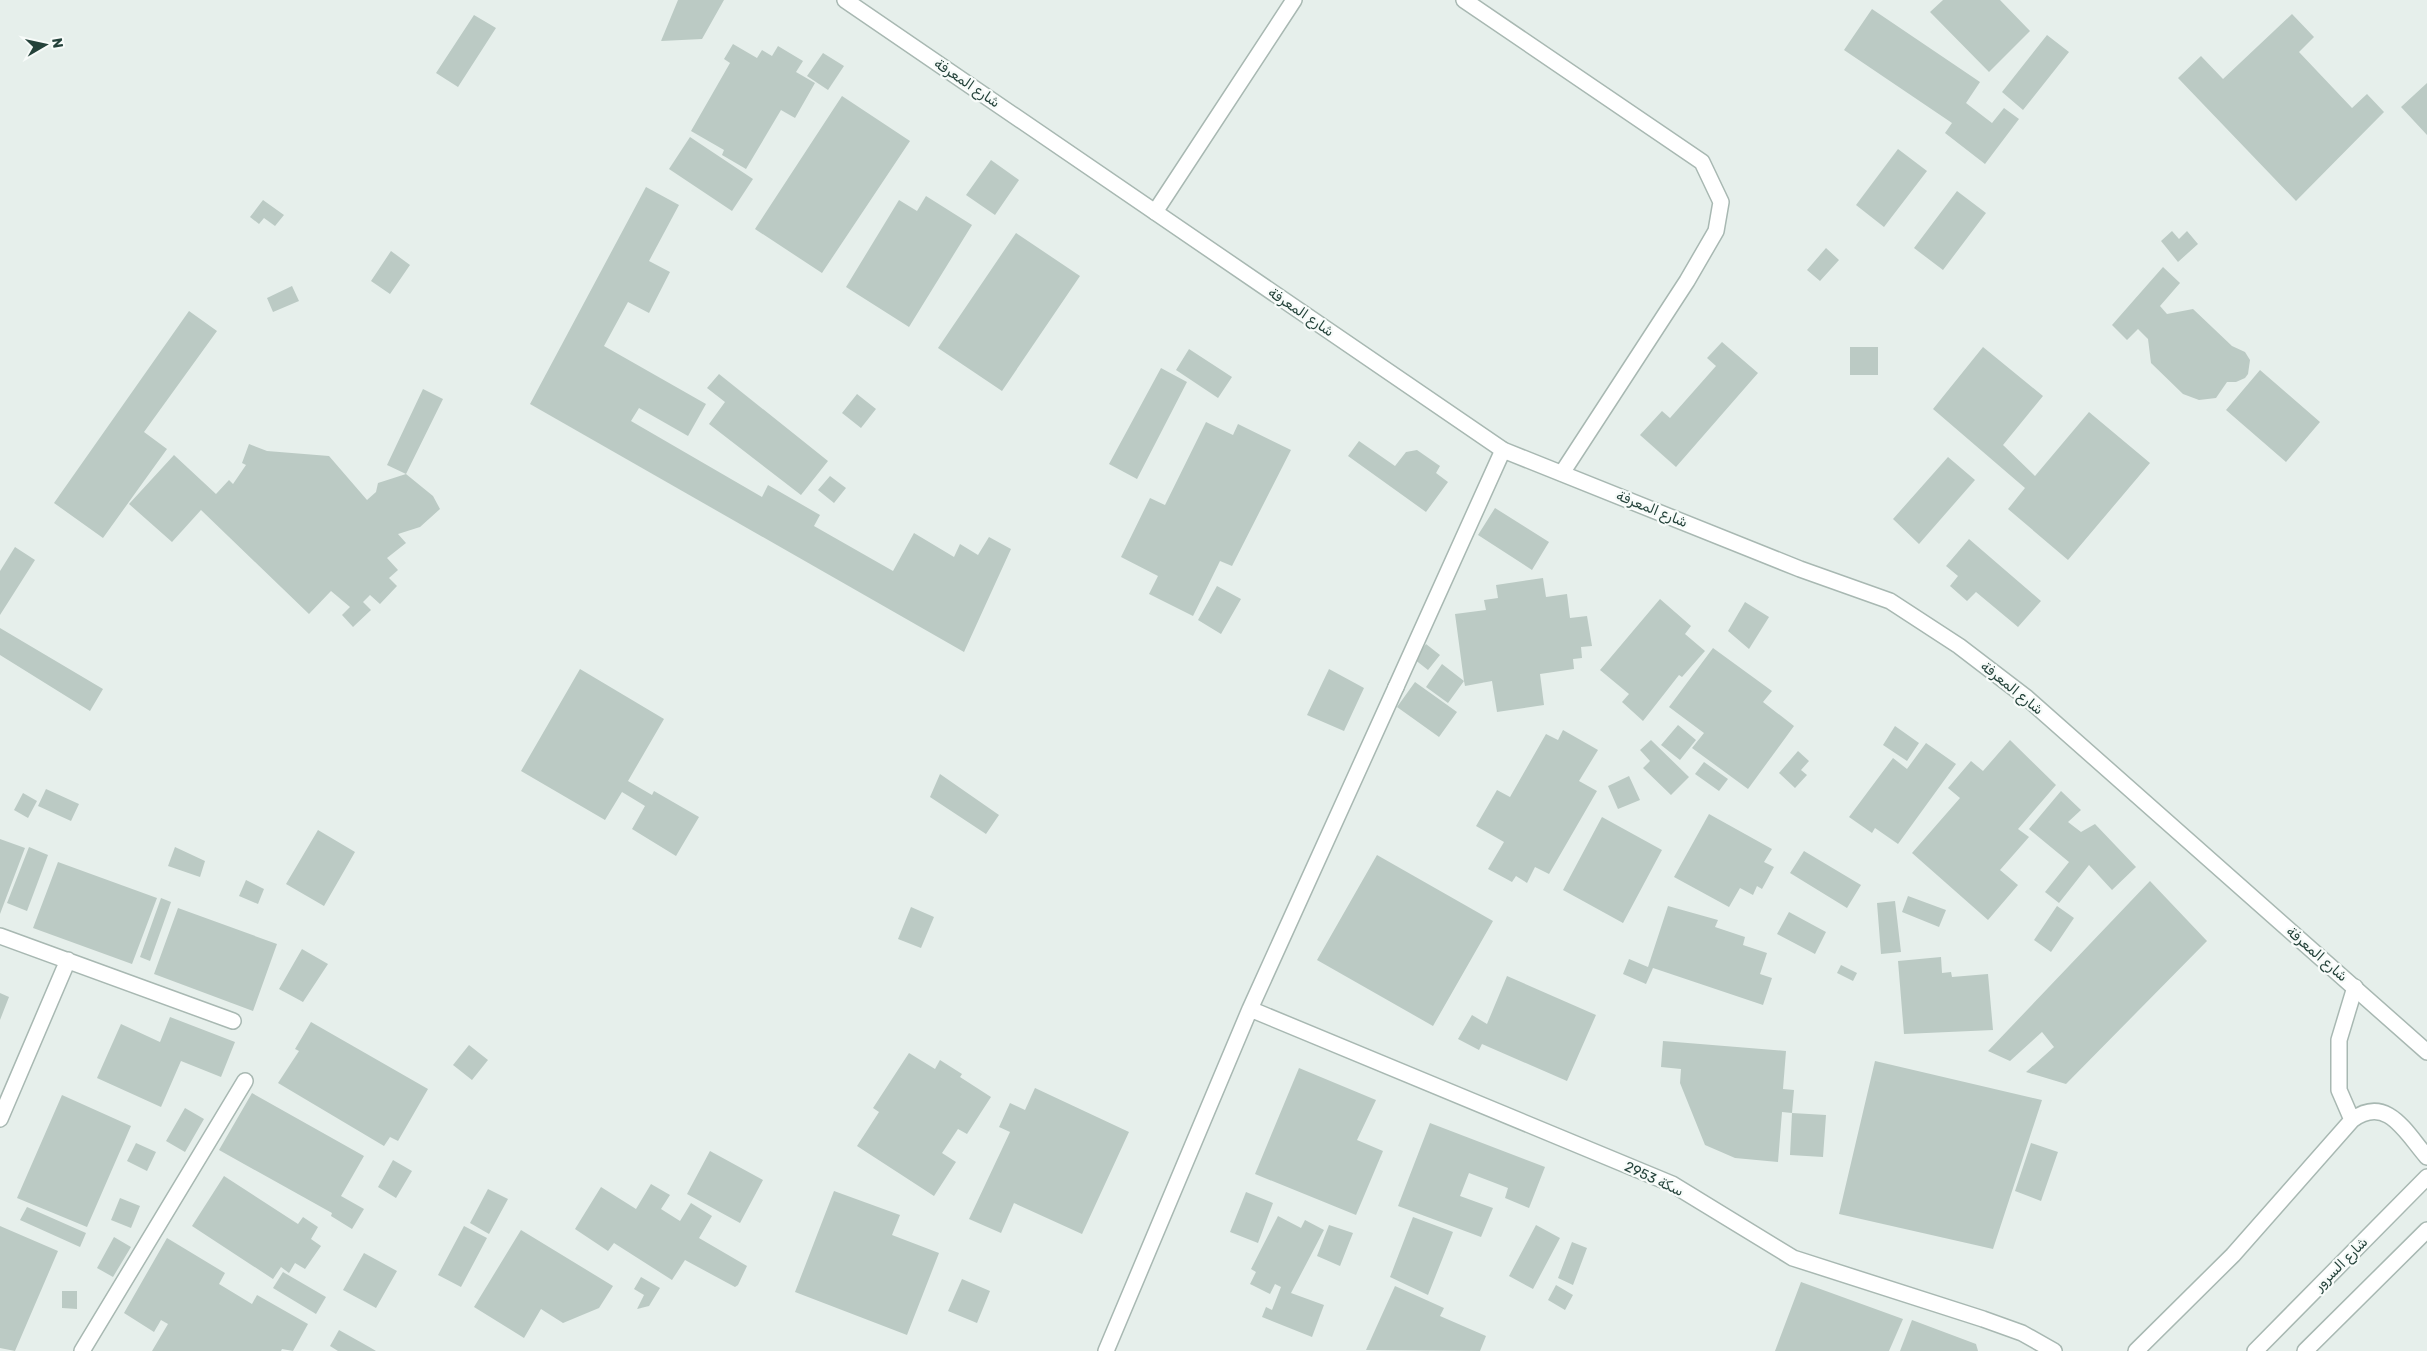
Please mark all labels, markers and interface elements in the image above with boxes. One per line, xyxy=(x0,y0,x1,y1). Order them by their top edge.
north arrow xyxy=(20,20,70,70)
text: N xyxy=(48,37,67,49)
street label: شارع المعرفة xyxy=(930,55,1003,113)
street label: شارع المعرفة xyxy=(1264,284,1337,342)
street label: شارع المعرفة xyxy=(1613,487,1690,533)
street label: شارع المعرفة xyxy=(1976,658,2047,720)
street label: شارع المعرفة xyxy=(2282,923,2351,987)
street label: سكة 2953 xyxy=(1622,1158,1686,1200)
street label: شارع السرور xyxy=(2310,1234,2373,1296)

